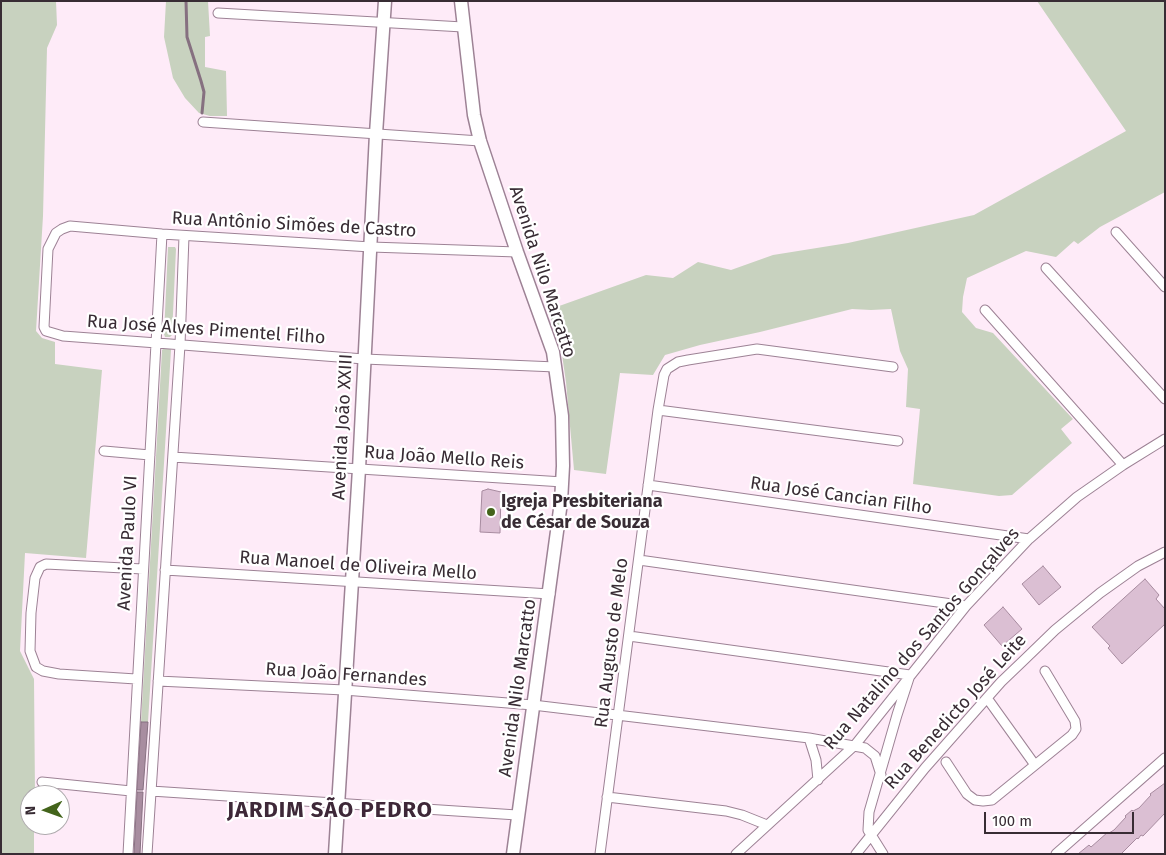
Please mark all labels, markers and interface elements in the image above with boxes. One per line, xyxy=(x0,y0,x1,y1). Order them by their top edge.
street label: Avenida Nilo Marcatto xyxy=(504,183,580,361)
street label: Rua Antônio Simões de Castro xyxy=(171,208,417,242)
street label: Rua José Alves Pimentel Filho xyxy=(86,311,326,349)
street label: Avenida João XXIII xyxy=(328,353,358,501)
street label: Rua João Mello Reis xyxy=(363,442,525,474)
street label: Rua José Cancian Filho xyxy=(749,473,933,519)
street label: Avenida Paulo VI xyxy=(114,475,142,611)
place label: Igreja Presbiteriana de César de Souza xyxy=(501,491,663,534)
marker: Igreja Presbiteriana de César de Souza xyxy=(485,506,497,518)
street label: Rua Natalino dos Santos Gonçalves xyxy=(820,524,1024,754)
street label: Rua Manoel de Oliveira Mello xyxy=(238,547,478,585)
street label: Rua Augusto de Melo xyxy=(591,557,633,729)
street label: Avenida Nilo Marcatto xyxy=(495,598,541,778)
street label: Rua Benedicto José Leite xyxy=(881,630,1031,794)
street label: Rua João Fernandes xyxy=(265,659,427,691)
north arrow xyxy=(20,785,70,835)
district label: JARDIM SÃO PEDRO xyxy=(225,798,435,824)
scale bar xyxy=(986,802,1136,834)
text: N xyxy=(22,806,39,815)
text: 100 m xyxy=(992,812,1032,830)

